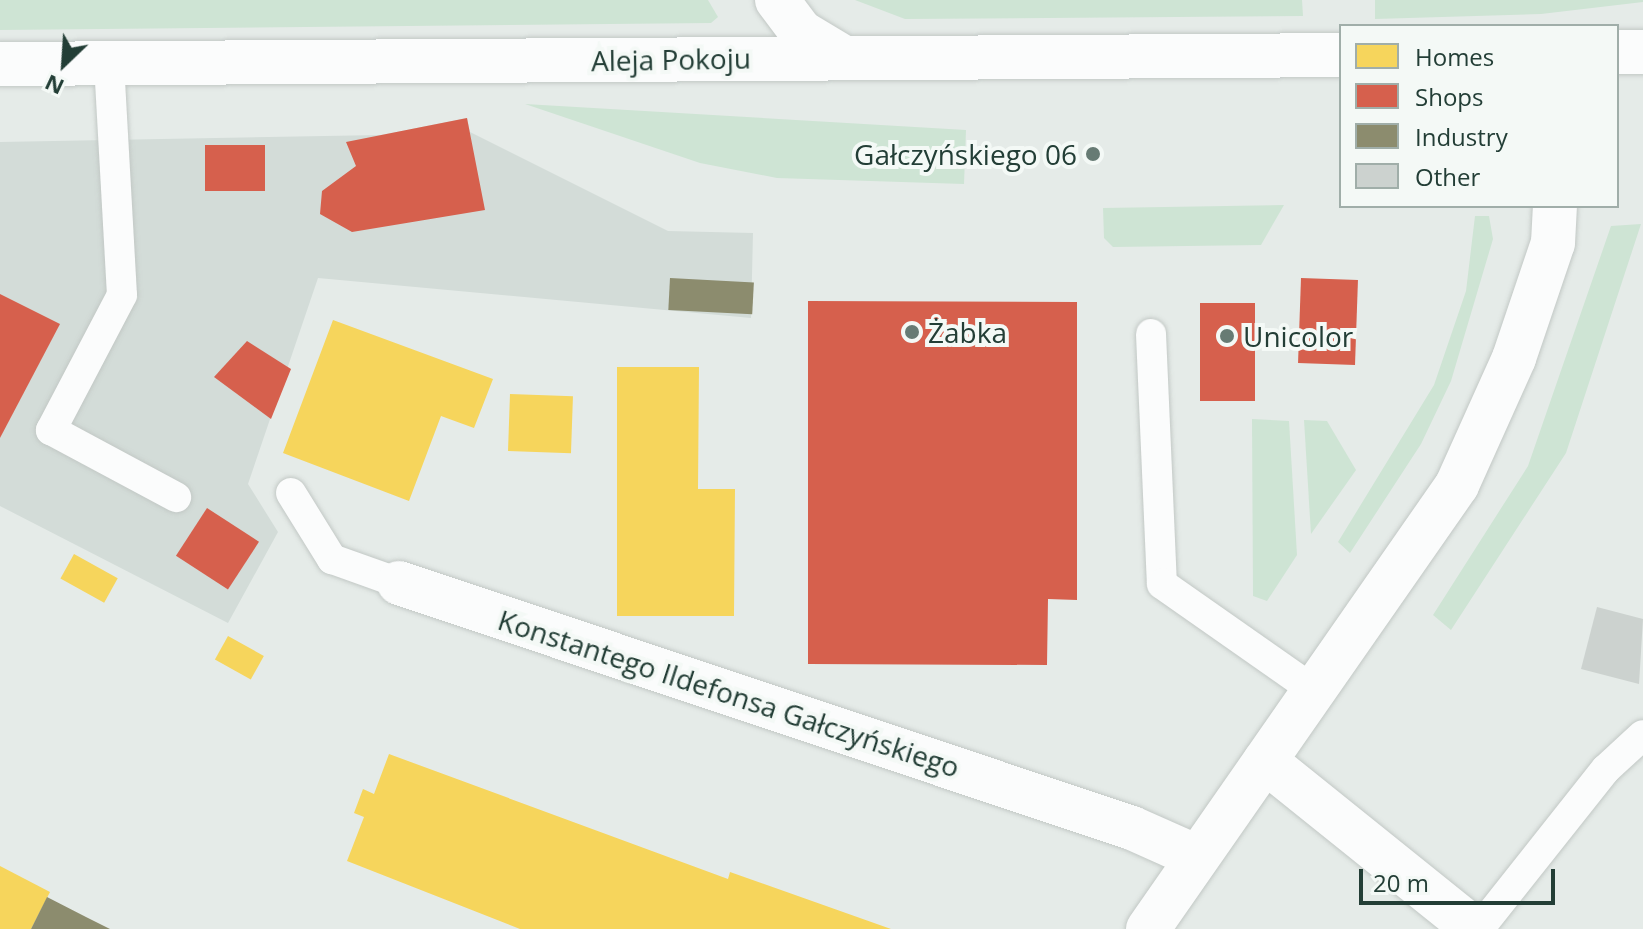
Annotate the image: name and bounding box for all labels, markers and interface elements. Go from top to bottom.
north arrow [24,24,104,104]
legend [1339,24,1619,208]
text: Homes [1415,40,1494,73]
street label: Aleja Pokoju [591,41,751,77]
text: N [39,68,68,103]
text: Shops [1415,80,1483,113]
text: Industry [1415,120,1508,153]
place label: Gałczyńskiego 06 [854,137,1077,171]
marker: Gałczyńskiego 06 [1084,145,1102,163]
text: Other [1415,160,1480,193]
place label: Żabka [928,315,1007,349]
place label: Unicolor [1243,319,1353,353]
marker: Żabka [903,323,921,341]
marker: Unicolor [1218,327,1236,345]
street label: Konstantego Ildefonsa Gałczyńskiego [494,602,964,784]
scale bar [1363,853,1559,903]
text: 20 m [1373,866,1429,899]

